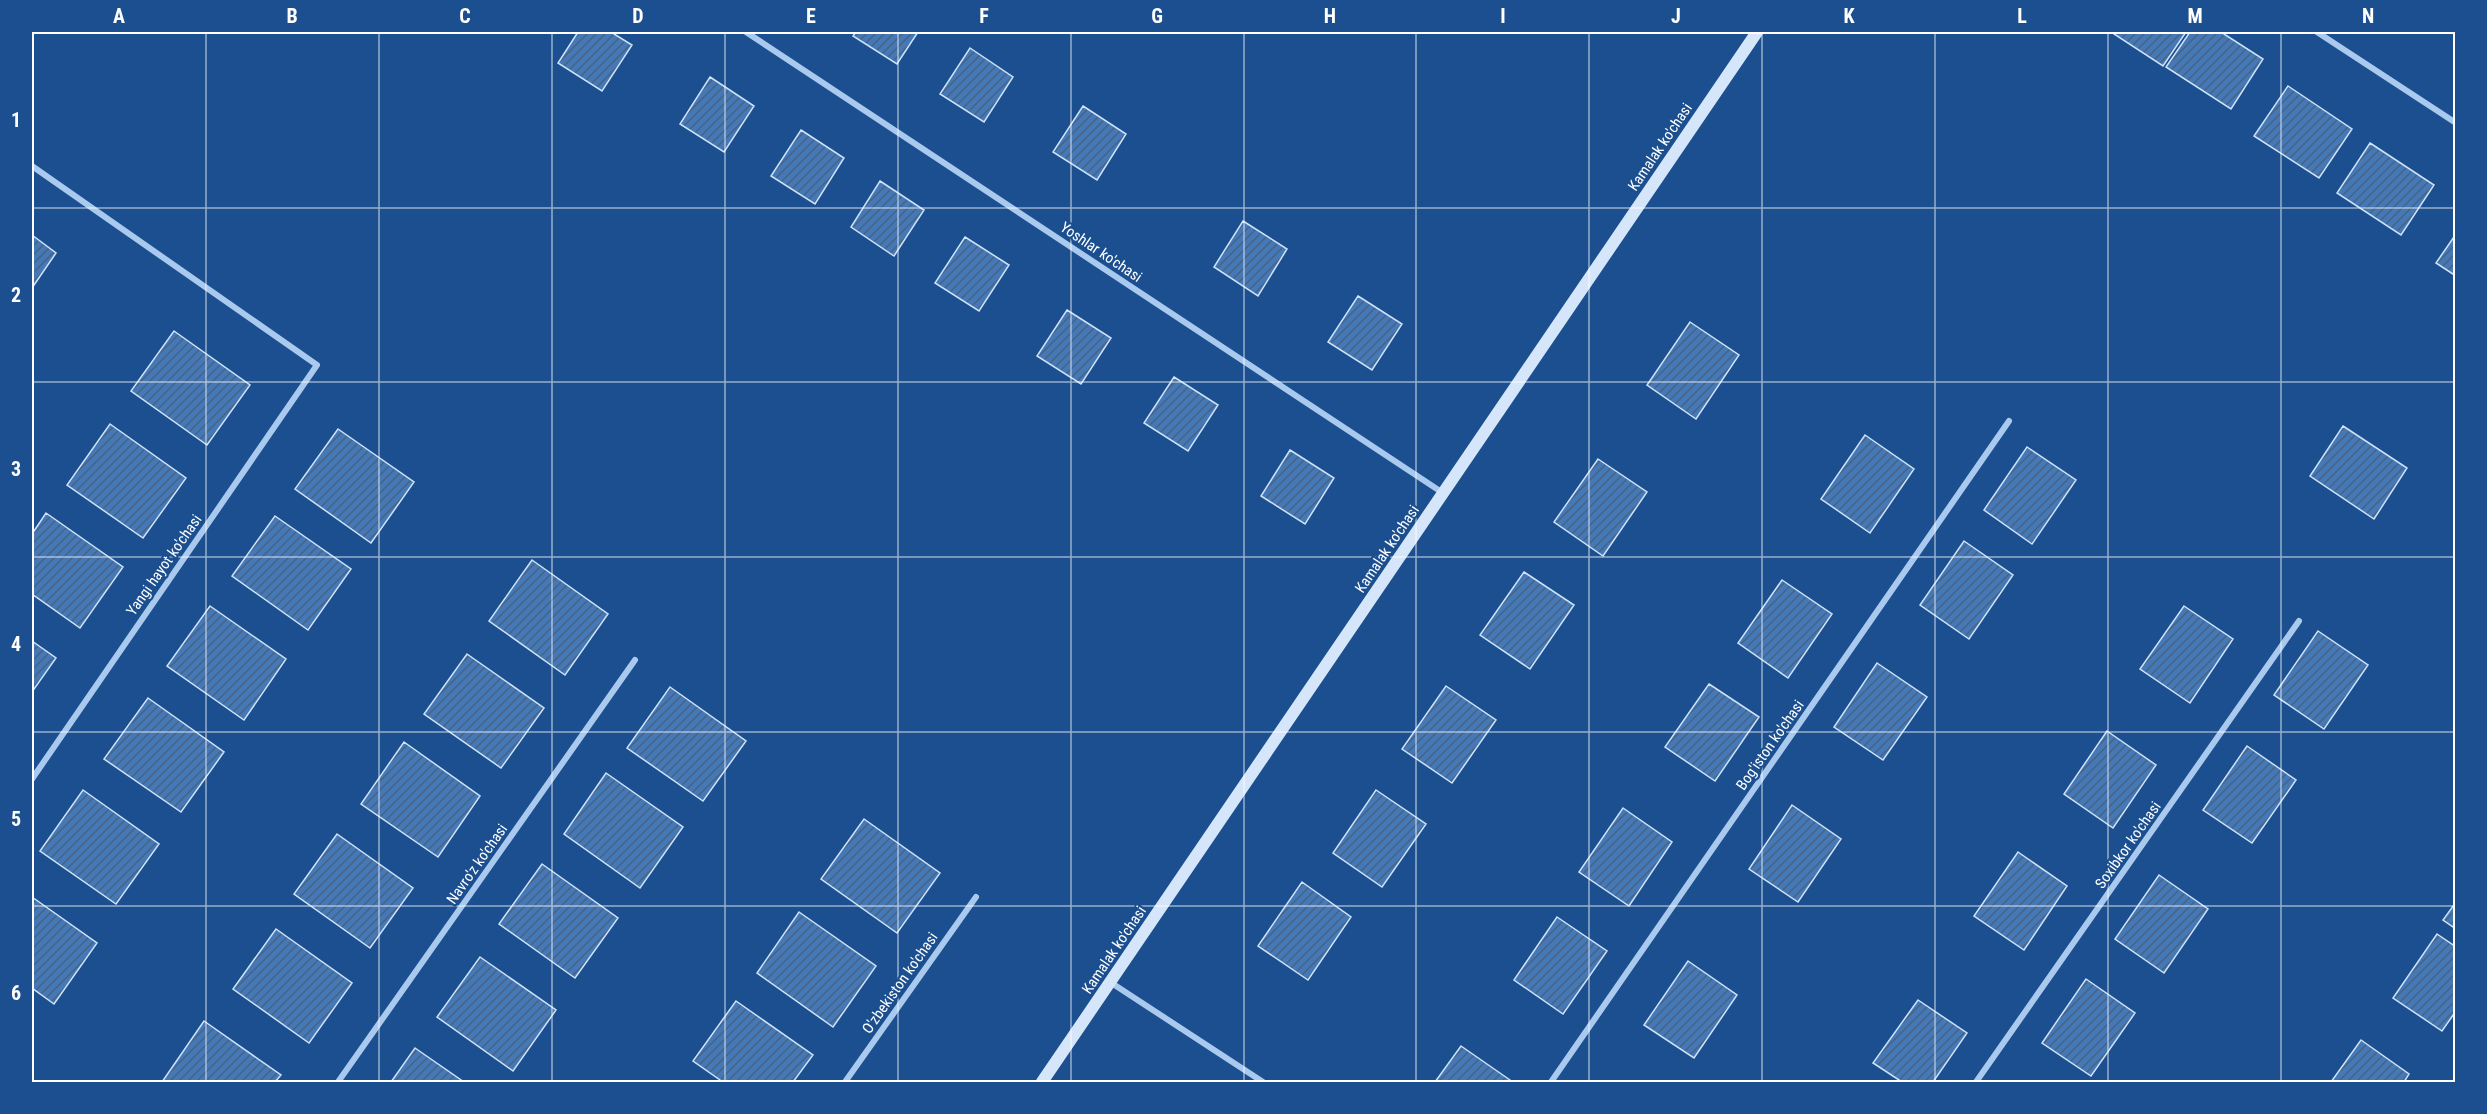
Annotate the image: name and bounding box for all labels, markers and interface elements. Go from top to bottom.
text: A [113,4,125,28]
text: B [286,4,298,28]
text: C [459,4,471,28]
text: D [632,4,644,28]
text: E [806,4,816,28]
text: F [979,4,989,28]
text: G [1151,4,1163,28]
text: H [1324,4,1336,28]
text: I [1500,4,1506,28]
text: J [1671,4,1681,28]
text: K [1843,4,1855,28]
text: L [2017,4,2027,28]
text: M [2187,4,2203,28]
text: N [2362,4,2374,28]
street label: Kamalak ko'chasi [1624,100,1696,194]
text: 1 [11,108,21,132]
street label: Yoshlar ko'chasi [1057,218,1145,286]
text: 2 [11,283,21,307]
text: 3 [11,457,21,481]
street label: Kamalak ko'chasi [1351,502,1423,596]
street label: Yangi hayot ko'chasi [122,511,206,619]
text: 4 [11,632,21,656]
street label: Bog'iston ko'chasi [1732,697,1808,793]
street label: Soxibkor ko'chasi [2091,798,2165,892]
text: 5 [11,807,21,831]
street label: Navro'z ko'chasi [443,821,511,907]
street label: Kamalak ko'chasi [1078,903,1150,997]
street label: O'zbekiston ko'chasi [858,929,942,1037]
text: 6 [11,981,21,1005]

